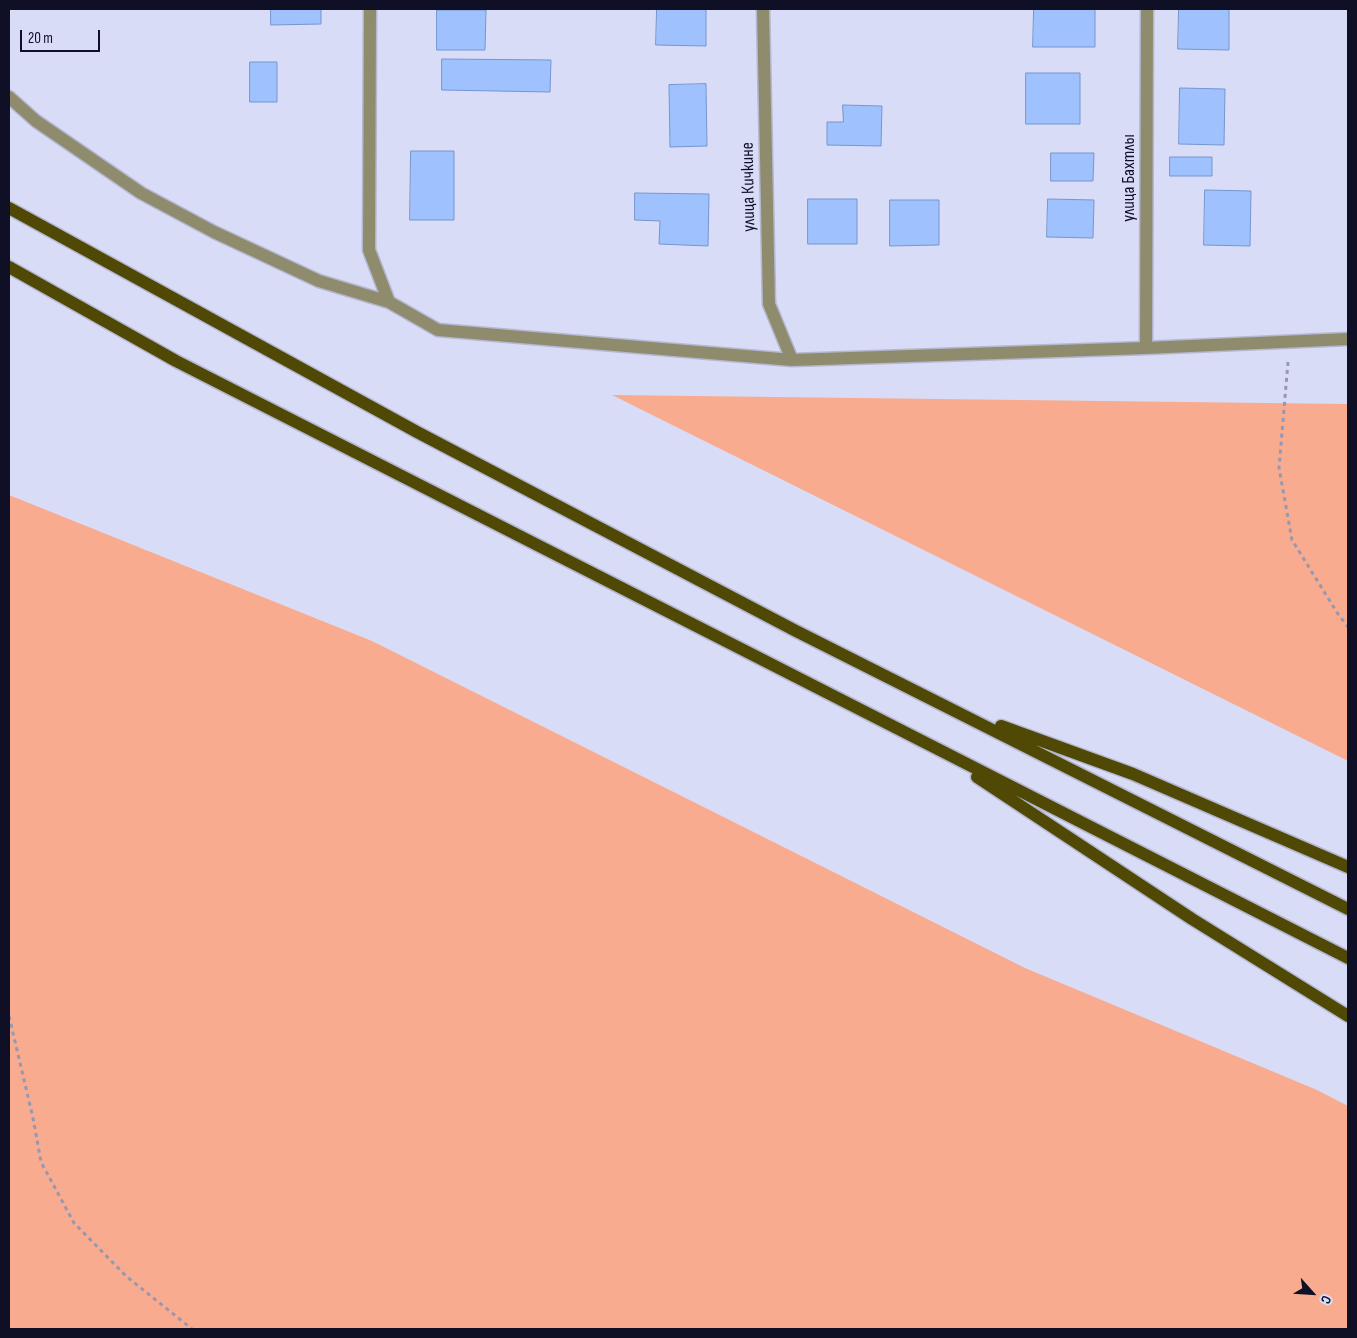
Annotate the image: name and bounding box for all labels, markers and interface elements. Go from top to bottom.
scale bar [22,20,102,52]
text: 20 m [28,29,53,48]
street label: улица Бахтлы [1118,134,1140,222]
street label: улица Кичкине [737,142,761,232]
north arrow [1287,1268,1337,1318]
text: С [1317,1293,1335,1307]

